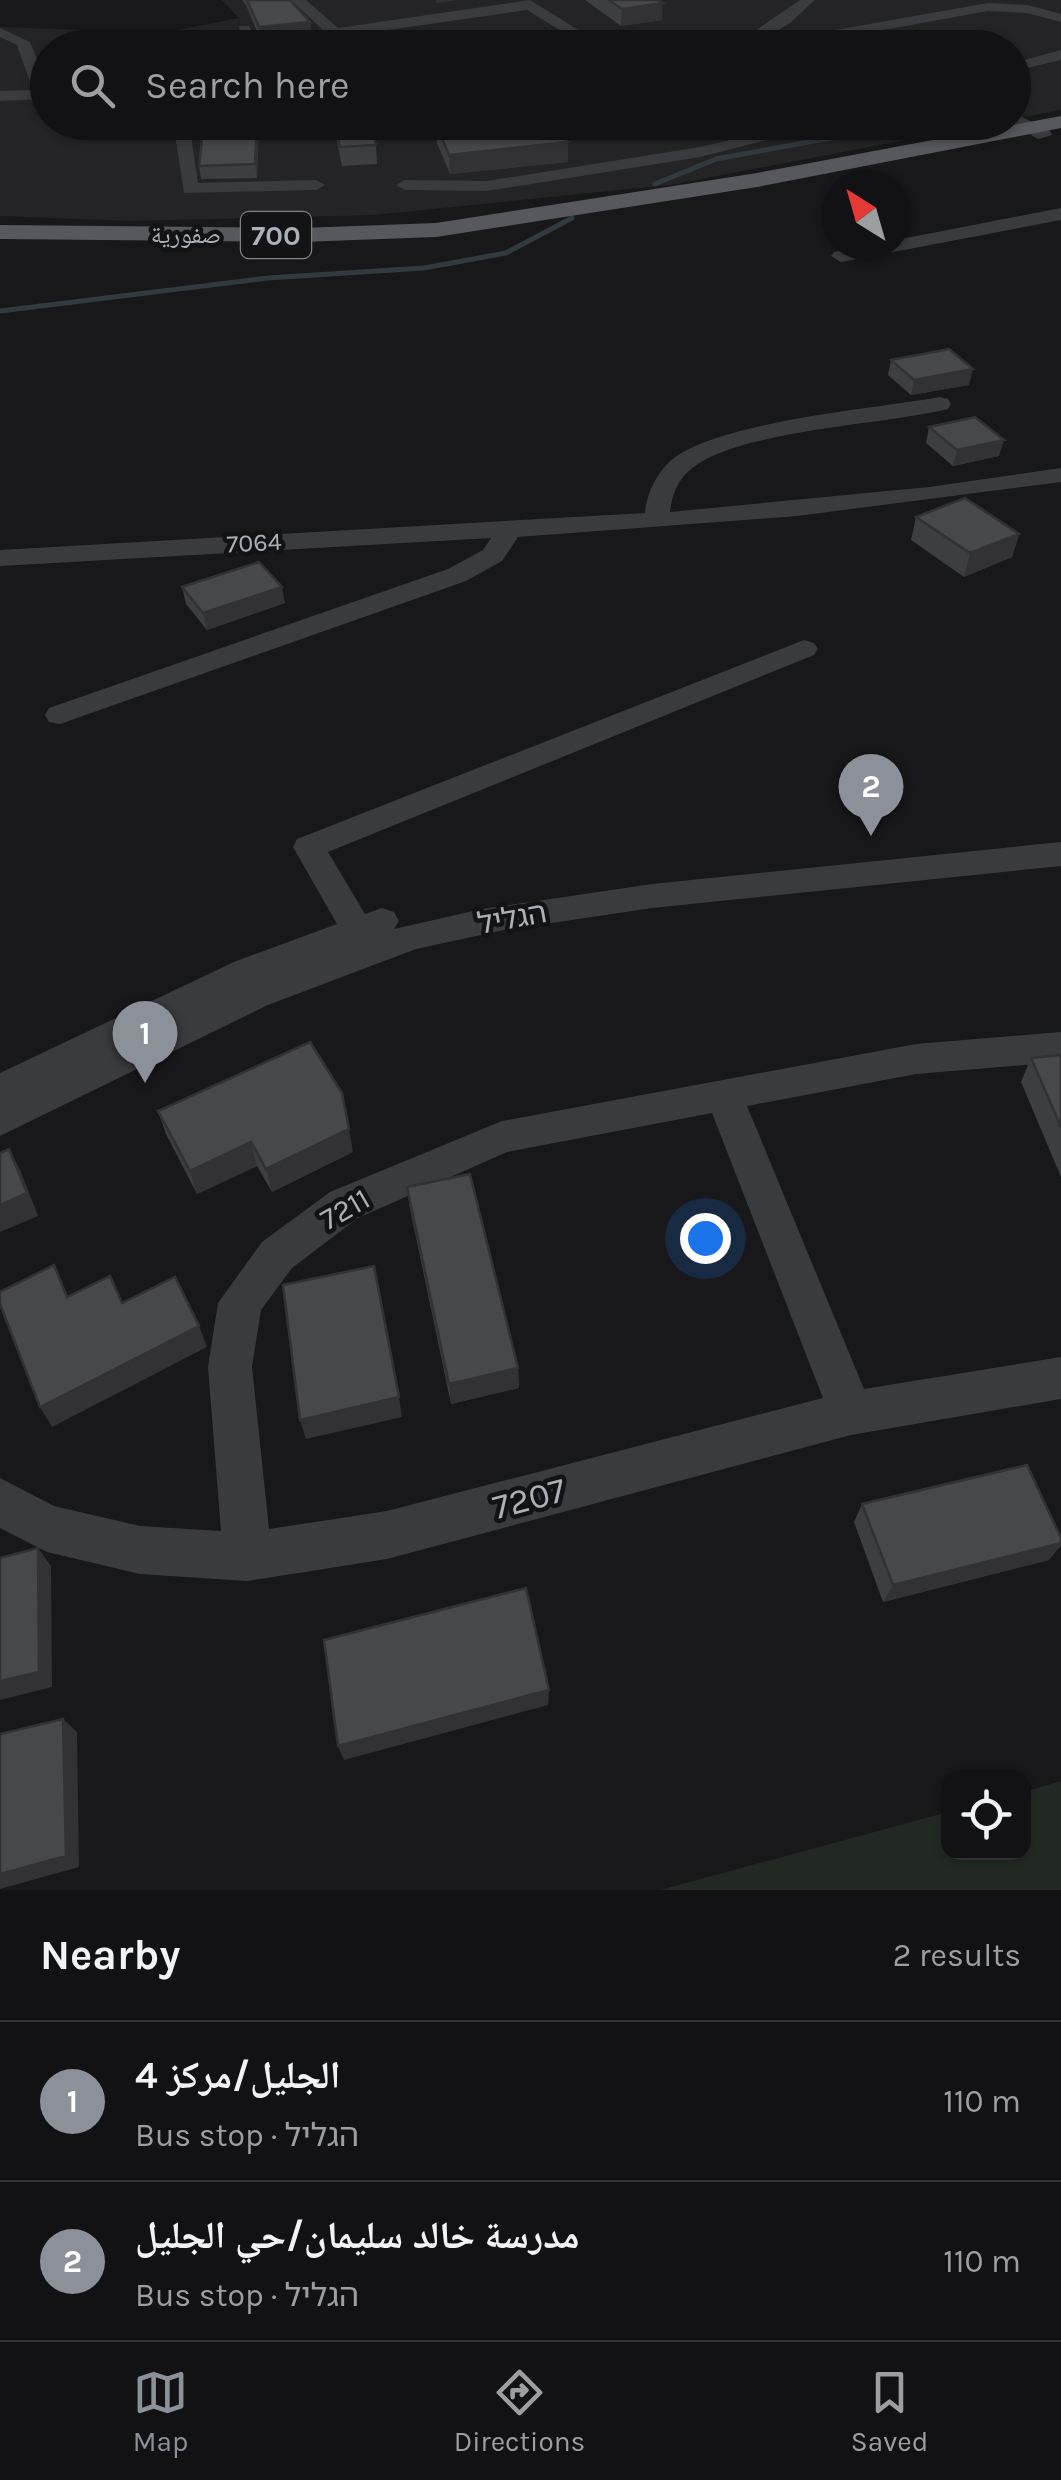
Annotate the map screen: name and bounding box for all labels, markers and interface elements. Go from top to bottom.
search box [30,30,1031,140]
icon: search [65,58,120,113]
text: Search here [145,63,349,108]
north arrow [821,170,911,260]
road number: 700 [241,212,311,258]
street label: صفورية [151,220,221,249]
street label: 7064 [226,527,282,558]
pin: 2 [838,754,904,836]
street label: הגליל [475,894,549,942]
pin: 1 [112,1000,178,1083]
street label: 7211 [314,1181,376,1237]
your location [680,1213,731,1264]
street label: 7207 [488,1469,570,1528]
map controls [941,1770,1031,1860]
button: locate [941,1770,1031,1860]
text: Nearby [40,1930,180,1980]
text: 2 results [893,1937,1021,1974]
text: الجليل/مركز 4 [135,2053,340,2098]
text: 1 [67,2083,78,2120]
text: 110 m [943,2083,1021,2120]
text: Bus stop · הגליל [135,2117,359,2154]
text: مدرسة خالد سليمان/حي الجليل [135,2213,580,2258]
text: 2 [63,2243,82,2280]
text: 110 m [943,2243,1021,2280]
text: Bus stop · הגליל [135,2277,359,2314]
tab: Map [133,2365,188,2458]
tab: Directions [454,2365,585,2458]
tab: Saved [851,2365,928,2458]

